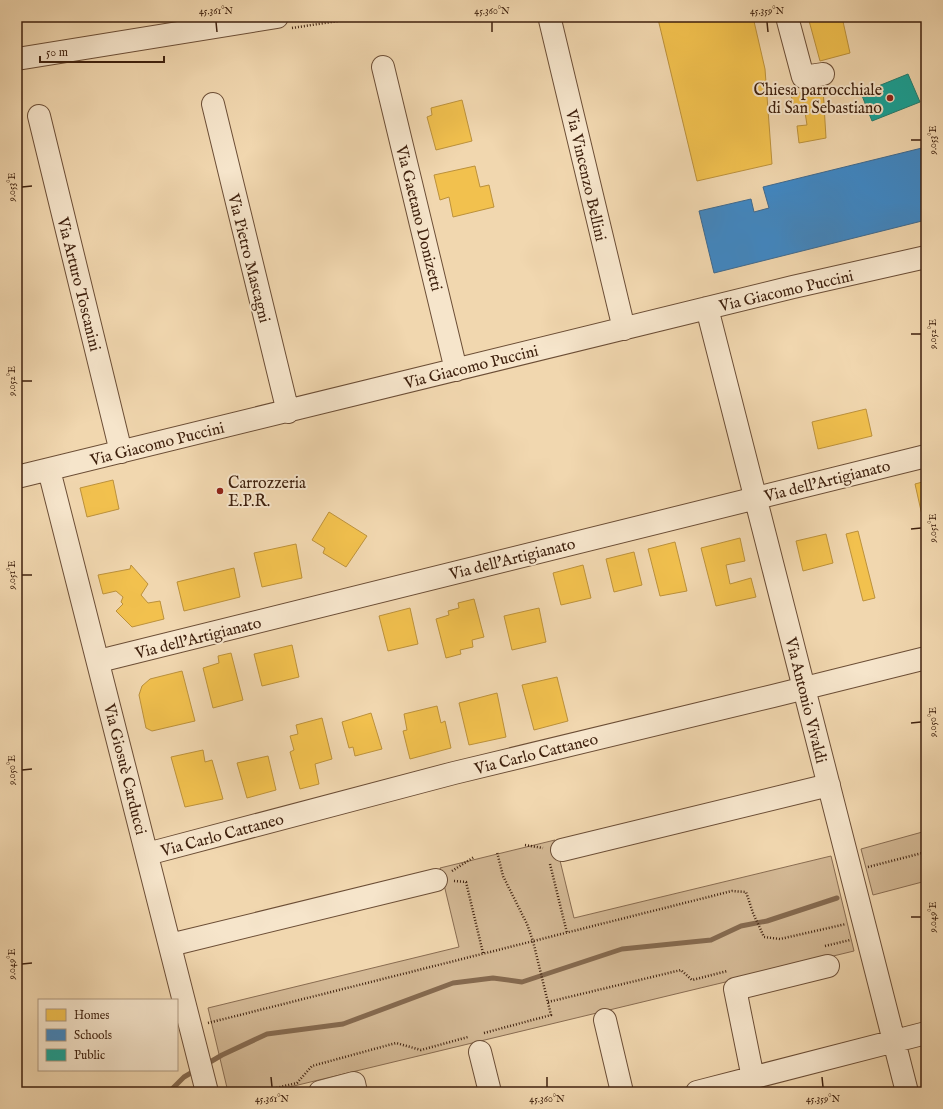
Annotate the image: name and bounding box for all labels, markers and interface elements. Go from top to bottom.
text: 45.361°N [199,5,233,18]
text: 45.360°N [474,5,510,18]
text: 45.359°N [750,5,784,18]
scale bar [40,38,164,64]
text: 50 m [46,45,68,60]
place label: Chiesa parrocchiale di San Sebastiano [753,81,882,119]
marker: Chiesa parrocchiale di San Sebastiano [885,93,895,103]
street label: Via Vincenzo Bellini [560,107,610,243]
text: 9.053°E [927,125,940,155]
street label: Via Gaetano Donizetti [390,143,446,293]
text: 9.053°E [6,172,19,202]
street label: Via Pietro Mascagni [222,191,274,325]
street label: Via Arturo Toscanini [51,214,104,354]
street label: Via Giacomo Puccini [716,267,856,317]
text: 9.052°E [927,319,940,350]
street label: Via Giacomo Puccini [401,342,541,394]
text: 9.052°E [6,366,19,397]
street label: Via Giacomo Puccini [87,419,227,471]
street label: Via dell'Artigianato [761,456,893,508]
place label: Carrozzeria E.P.R. [228,474,306,512]
marker: Carrozzeria E.P.R. [215,486,225,496]
text: 9.051°E [927,513,940,543]
street label: Via dell'Artigianato [446,534,578,586]
text: 9.051°E [6,560,19,590]
street label: Via dell'Artigianato [132,613,264,665]
street label: Via Antonio Vivaldi [780,634,830,766]
street label: Via Giosuè Carducci [98,701,150,837]
text: 9.050°E [927,707,940,738]
street label: Via Carlo Cattaneo [472,730,601,780]
text: 9.050°E [6,755,19,786]
street label: Via Carlo Cattaneo [158,810,287,862]
text: 9.049°E [927,902,940,933]
text: 9.049°E [6,949,19,980]
legend [38,999,178,1071]
text: Homes [74,1008,110,1023]
text: Schools [74,1028,112,1043]
text: Public [74,1048,105,1063]
text: 45.361°N [255,1093,289,1106]
text: 45.360°N [529,1093,565,1106]
text: 45.359°N [806,1093,840,1106]

